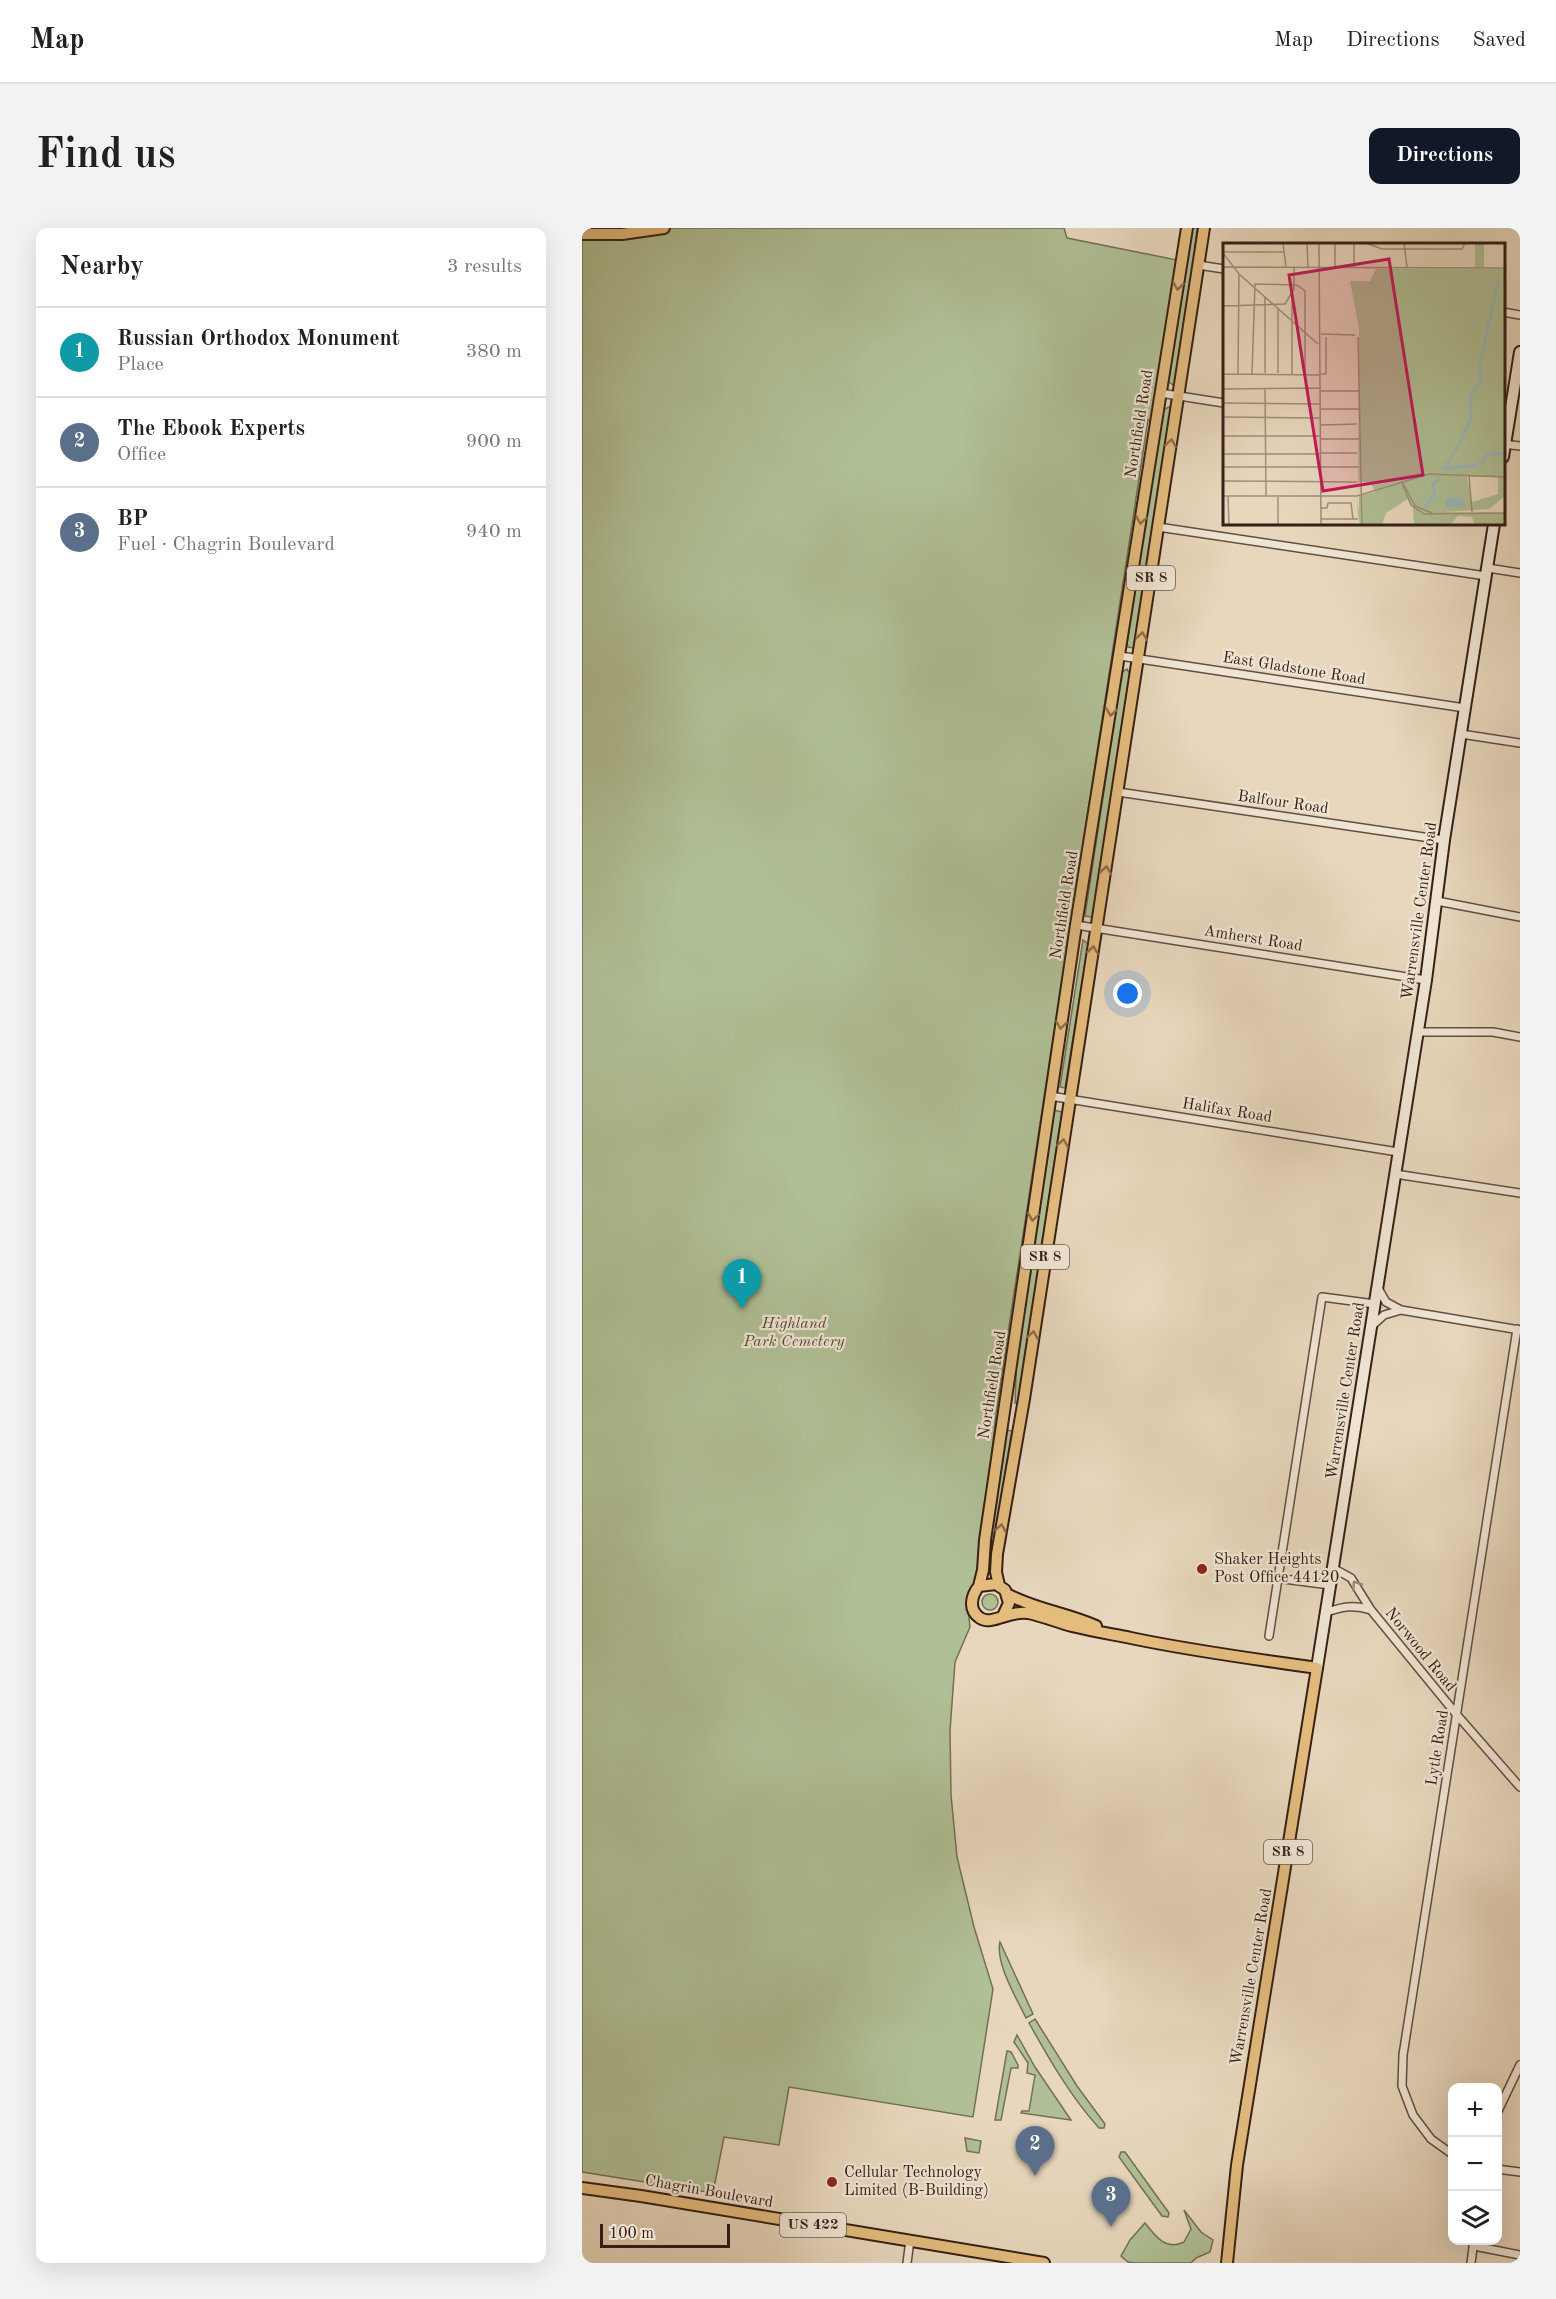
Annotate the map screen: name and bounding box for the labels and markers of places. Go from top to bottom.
pin: 1 [722,1260,762,1309]
place label: Shaker Heights Post Office 44120 [1214,1552,1339,1586]
marker: Shaker Heights Post Office 44120 [1195,1562,1209,1576]
pin: 2 [1016,2126,1054,2176]
place label: Cellular Technology Limited (B-Building) [844,2165,989,2199]
marker: Cellular Technology Limited (B-Building) [825,2175,839,2189]
pin: 3 [1092,2178,1130,2227]

